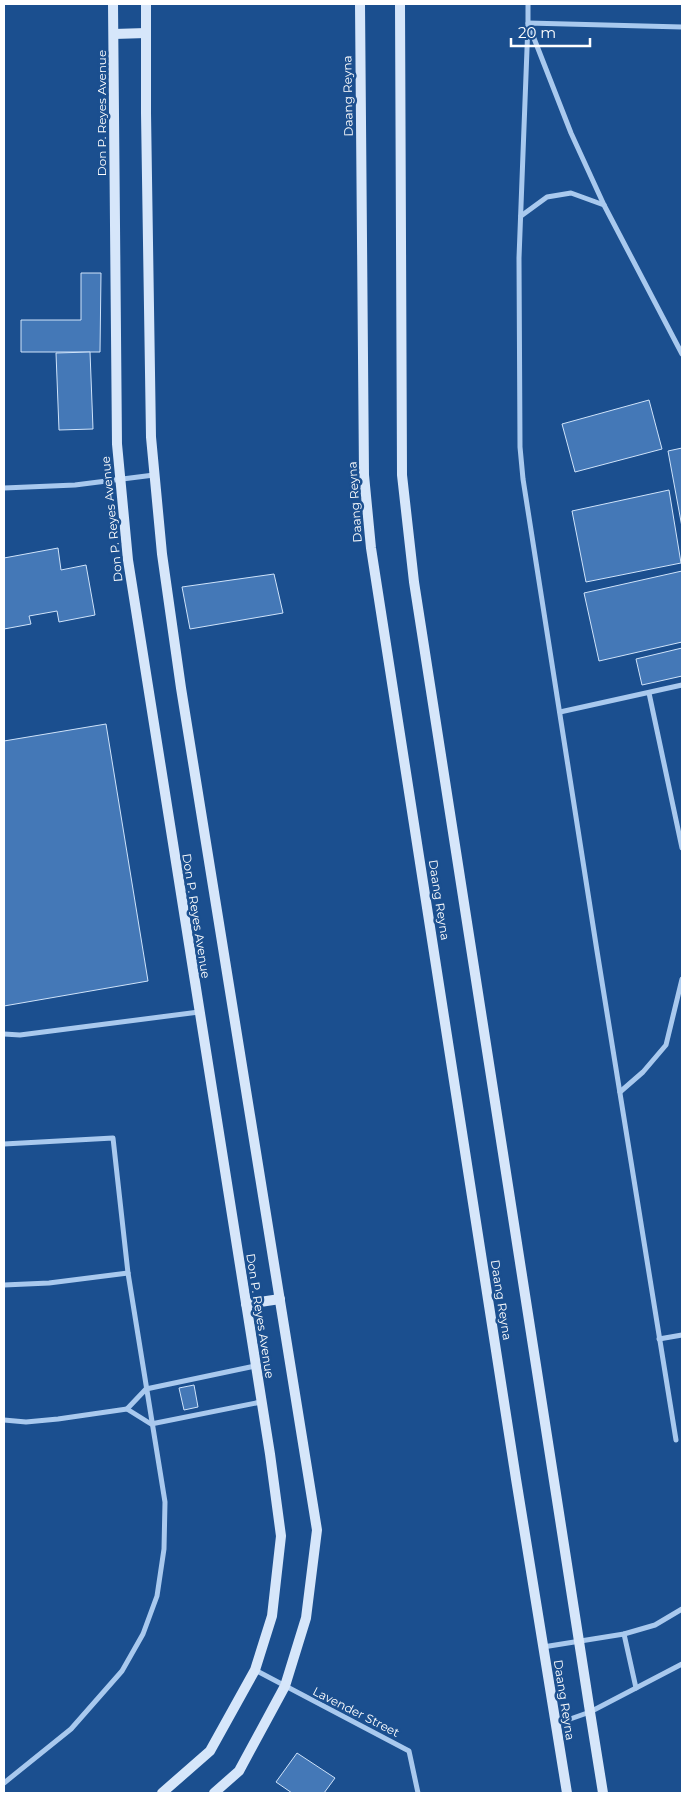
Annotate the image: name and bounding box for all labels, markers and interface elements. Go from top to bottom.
scale bar [511,15,590,47]
text: 20 m [518,23,556,42]
street label: Don P. Reyes Avenue [94,50,109,176]
street label: Daang Reyna [339,55,356,137]
street label: Don P. Reyes Avenue [97,455,126,583]
street label: Daang Reyna [344,461,365,543]
street label: Don P. Reyes Avenue [179,852,214,979]
street label: Daang Reyna [426,859,453,941]
street label: Don P. Reyes Avenue [243,1252,278,1379]
street label: Daang Reyna [488,1259,515,1341]
street label: Daang Reyna [551,1659,578,1741]
street label: Lavender Street [310,1683,402,1740]

